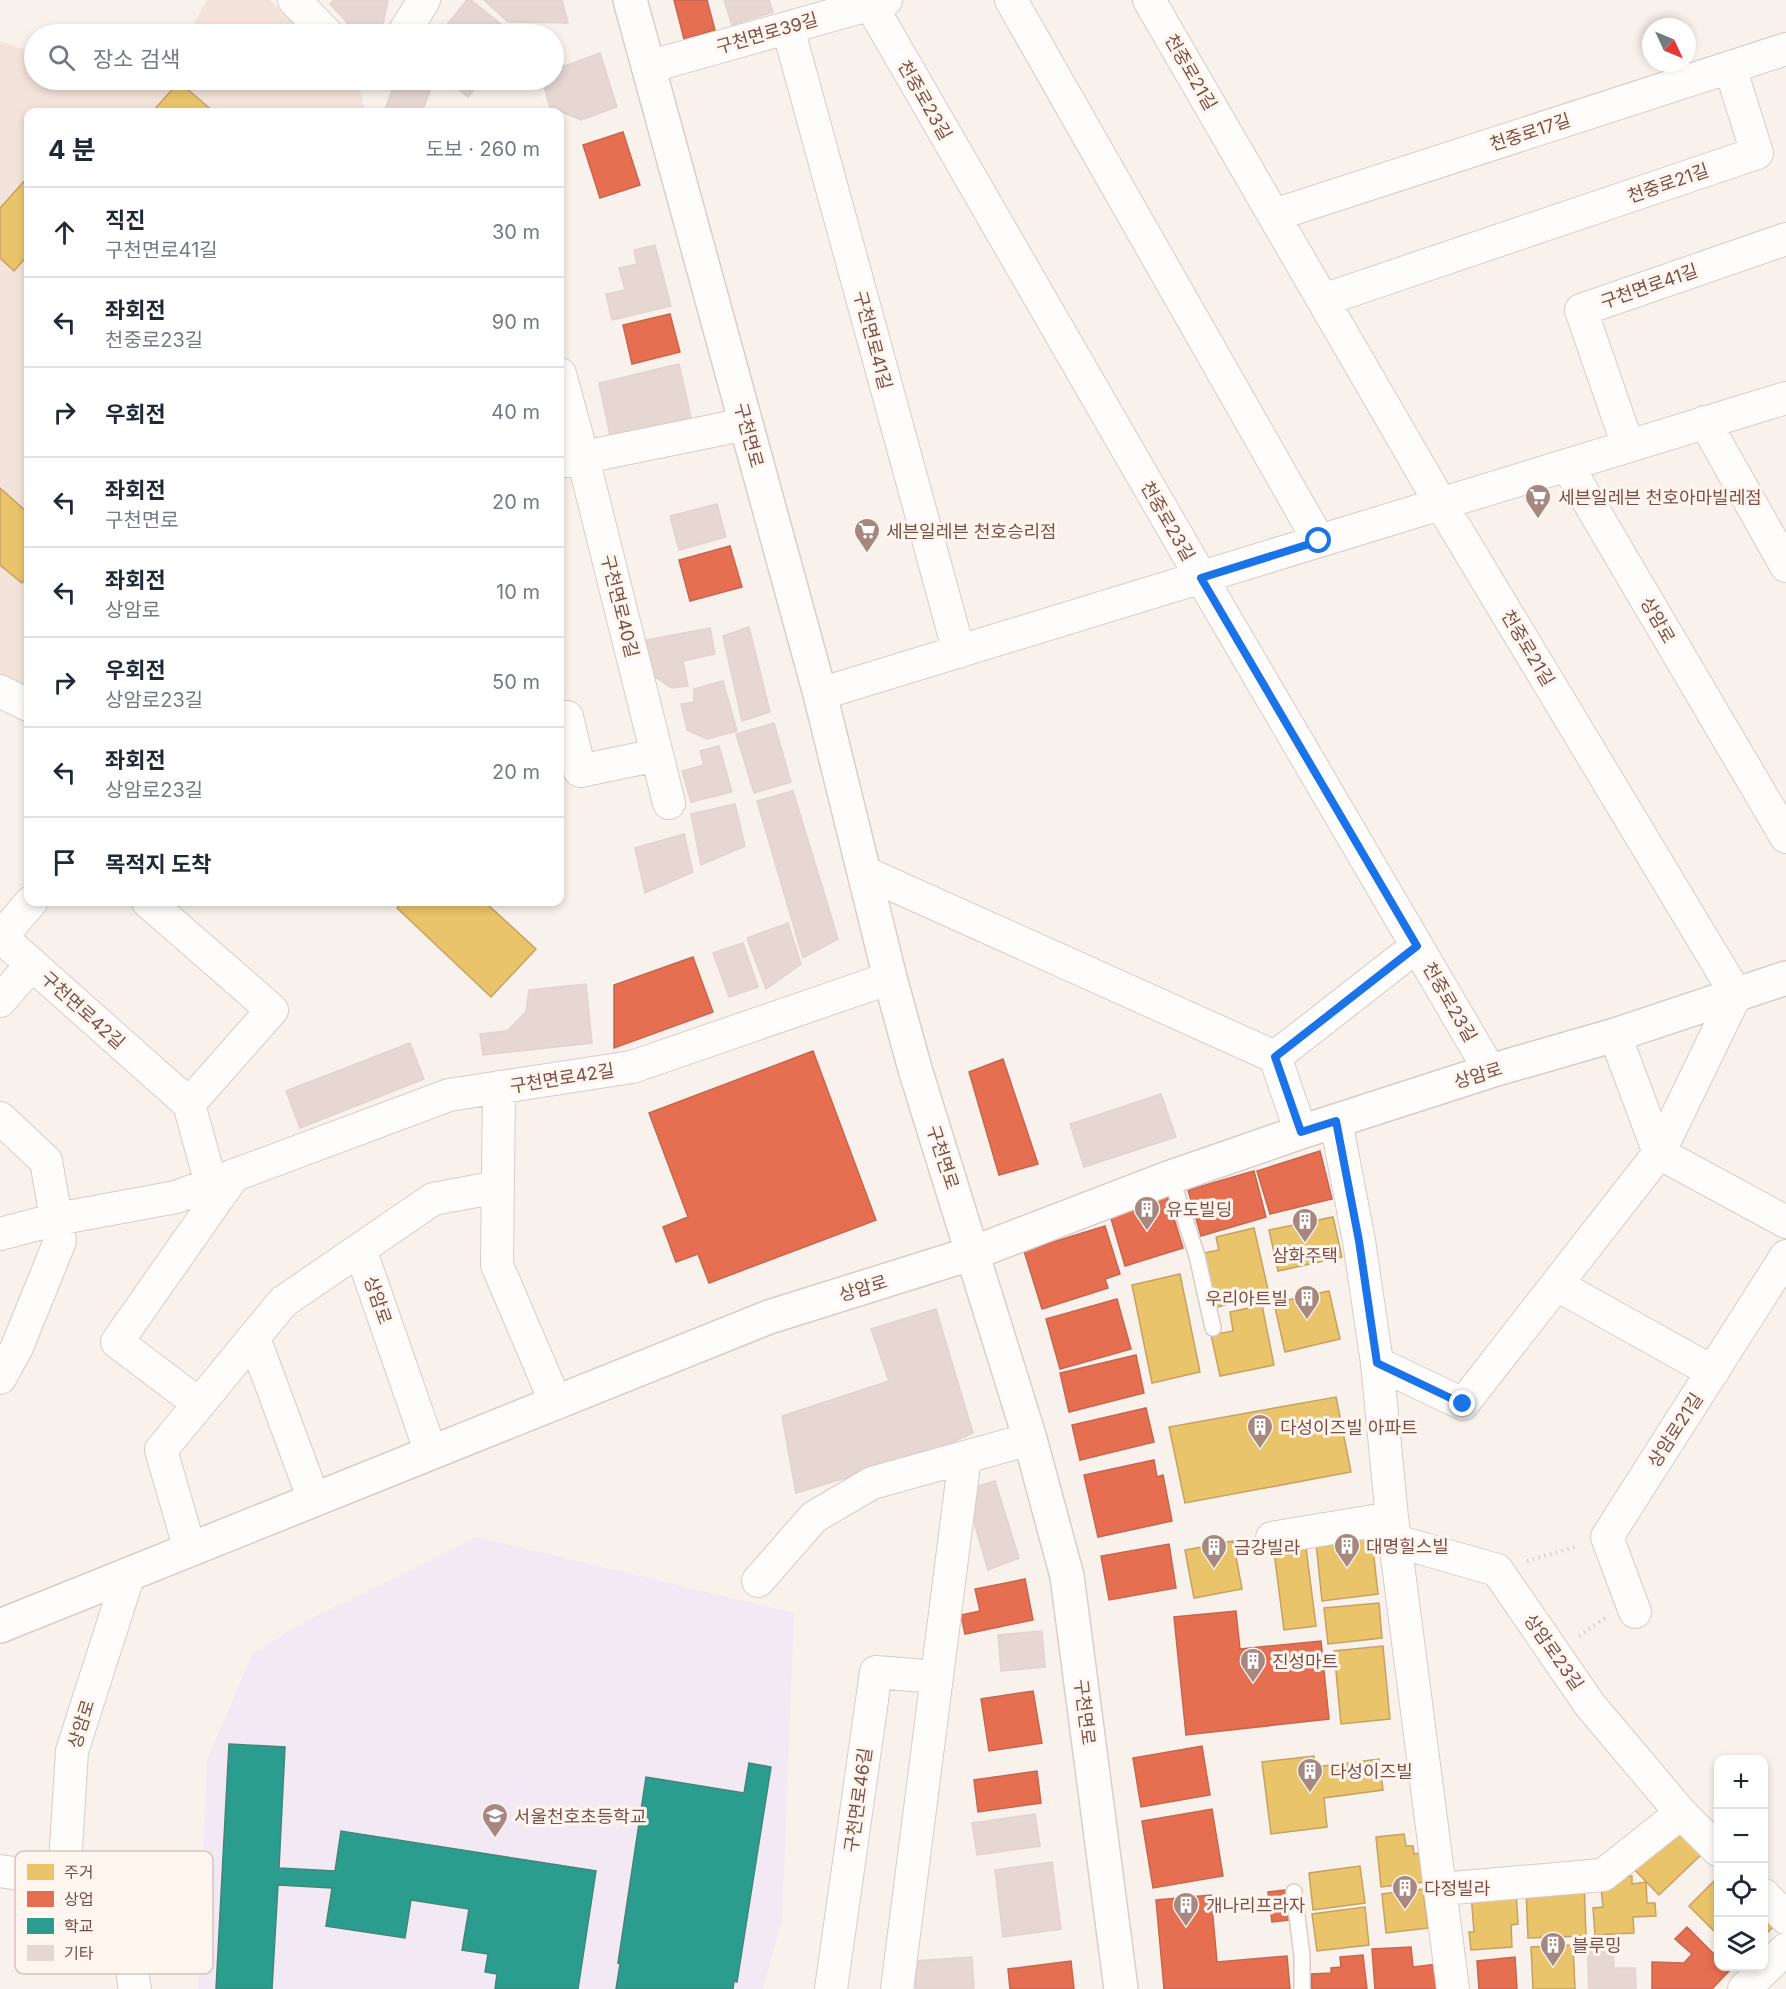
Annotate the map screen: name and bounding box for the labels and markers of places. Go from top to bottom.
supermarket icon: 세븐일레븐 천호아마빌레점 [1523,482,1553,520]
place label: 세븐일레븐 천호아마빌레점 [1558,487,1762,508]
supermarket icon: 세븐일레븐 천호승리점 [852,516,882,554]
place label: 세븐일레븐 천호승리점 [886,521,1057,542]
building icon: 유도빌딩 [1132,1194,1162,1232]
place label: 유도빌딩 [1166,1199,1232,1220]
building icon: 삼화주택 [1290,1206,1320,1244]
place label: 삼화주택 [1272,1245,1338,1266]
building icon: 우리아트빌 [1292,1283,1322,1321]
place label: 우리아트빌 [1205,1288,1288,1309]
building icon: 다성이즈빌 아파트 [1245,1412,1275,1450]
place label: 다성이즈빌 아파트 [1280,1417,1418,1438]
building icon: 대명힐스빌 [1332,1531,1362,1569]
building icon: 금강빌라 [1199,1532,1229,1570]
place label: 대명힐스빌 [1366,1536,1449,1557]
place label: 금강빌라 [1234,1537,1301,1558]
building icon: 진성마트 [1238,1646,1268,1684]
place label: 진성마트 [1272,1651,1338,1672]
building icon: 다성이즈빌 [1295,1756,1325,1794]
place label: 다성이즈빌 [1330,1761,1413,1782]
school or university icon: 서울천호초등학교 [480,1801,510,1839]
place label: 서울천호초등학교 [514,1806,646,1827]
building icon: 다정빌라 [1390,1873,1420,1911]
place label: 다정빌라 [1424,1878,1491,1899]
building icon: 개나리프라자 [1171,1890,1201,1928]
place label: 개나리프라자 [1206,1895,1306,1916]
building icon: 블루밍 [1538,1930,1568,1968]
place label: 블루밍 [1572,1935,1622,1956]

